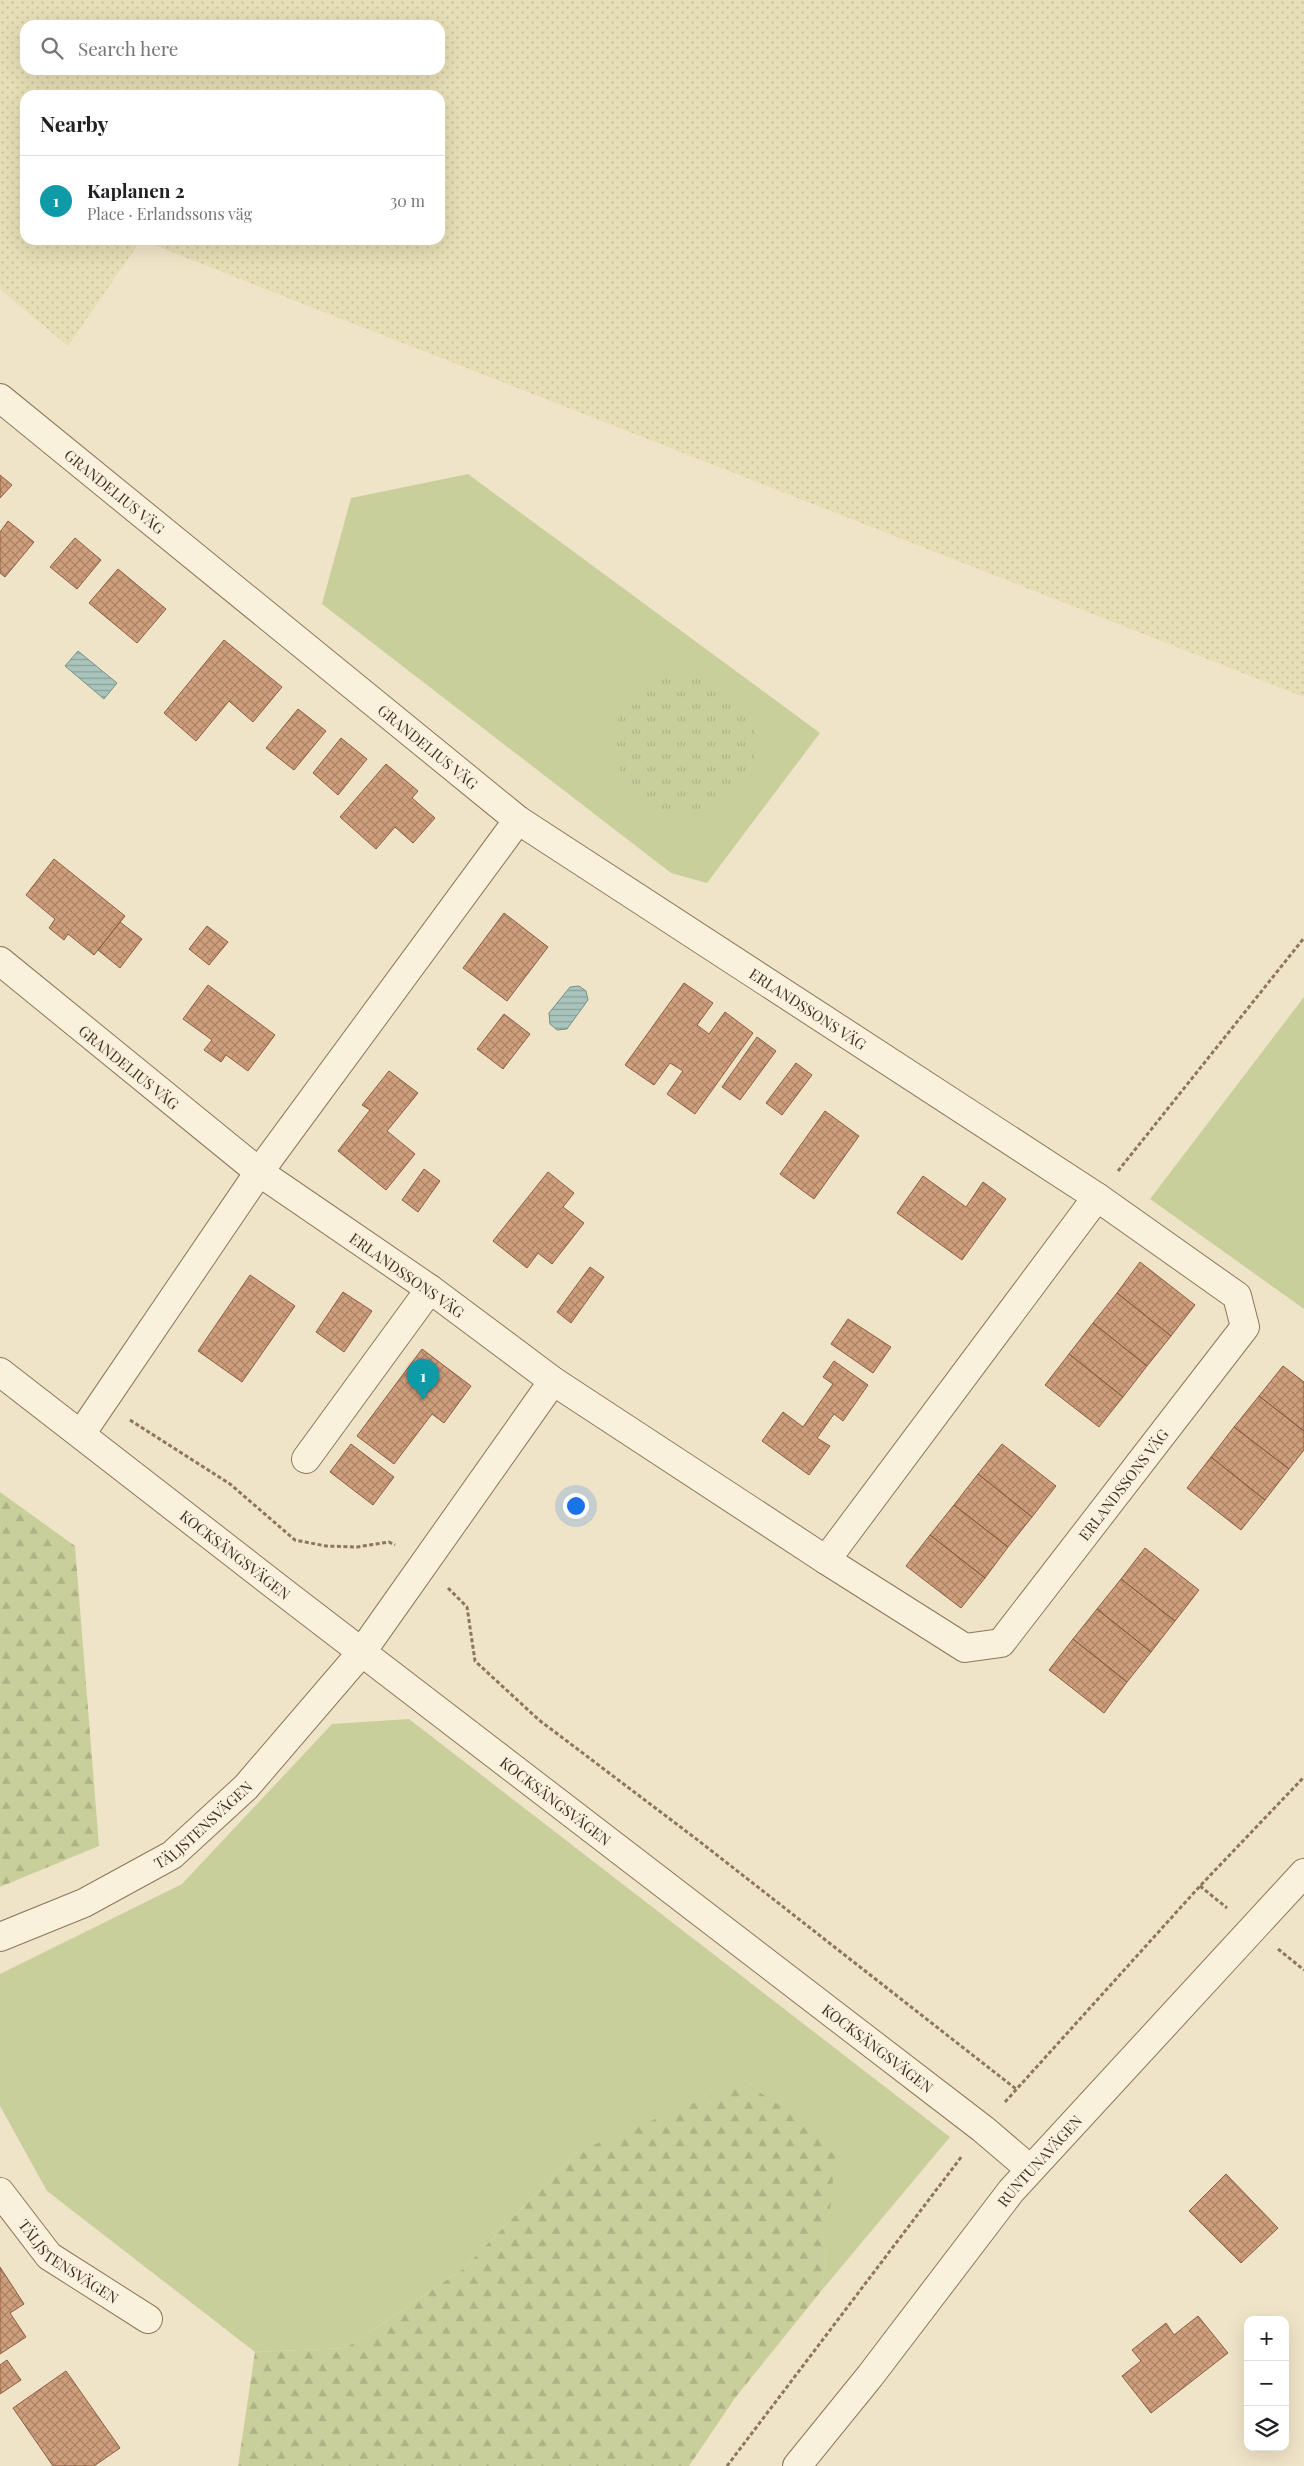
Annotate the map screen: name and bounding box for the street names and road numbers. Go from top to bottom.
street label: GRANDELIUS VÄG [60,445,169,539]
street label: GRANDELIUS VÄG [374,700,483,794]
street label: ERLANDSSONS VÄG [745,963,871,1054]
street label: GRANDELIUS VÄG [75,1020,184,1114]
street label: ERLANDSSONS VÄG [346,1228,469,1322]
street label: ERLANDSSONS VÄG [1074,1424,1173,1544]
street label: KOCKSÄNGSVÄGEN [176,1505,295,1604]
street label: KOCKSÄNGSVÄGEN [496,1752,616,1850]
street label: TÄLJSTENSVÄGEN [150,1776,257,1873]
street label: KOCKSÄNGSVÄGEN [818,1999,938,2097]
street label: RUNTUNAVÄGEN [993,2110,1087,2211]
street label: TÄLJSTENSVÄGEN [14,2215,123,2308]

